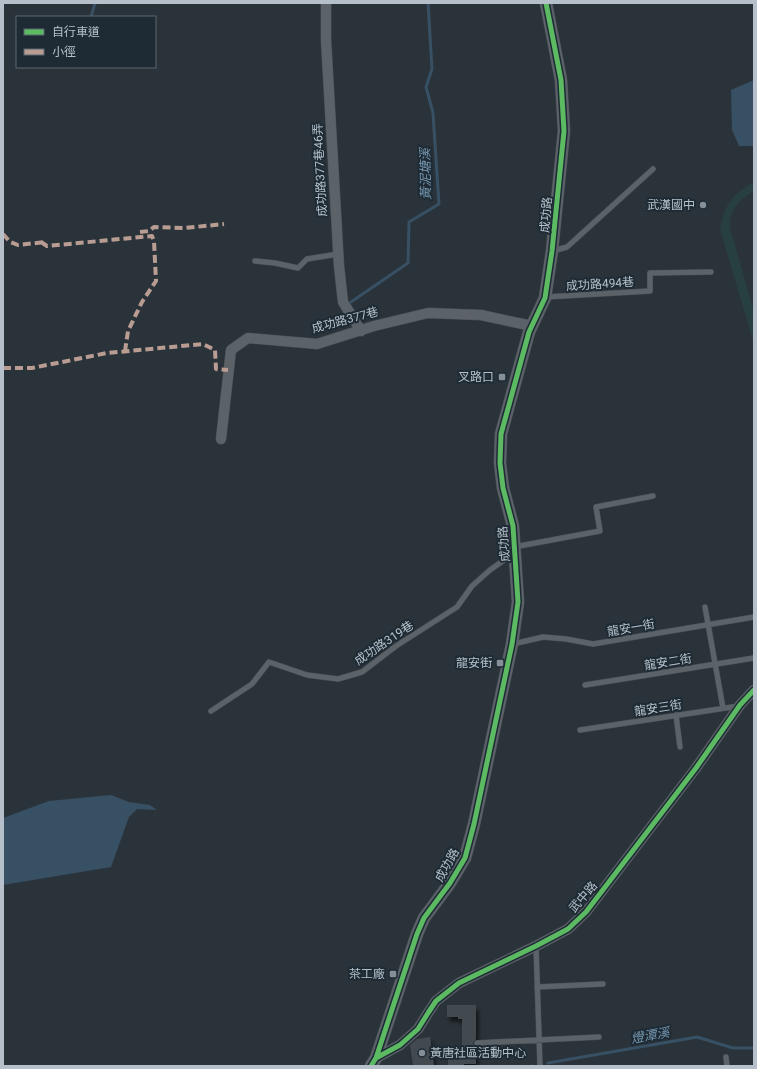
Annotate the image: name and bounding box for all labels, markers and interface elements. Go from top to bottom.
legend [16,16,156,68]
text: 自行車道 [52,25,100,39]
text: 小徑 [52,45,76,59]
street label: 成功路377巷46弄 [311,123,329,217]
water label: 黃泥塘溪 [418,146,433,200]
street label: 成功路 [537,196,555,234]
place label: 武漢國中 [647,198,695,212]
marker: 武漢國中 [698,200,708,210]
street label: 成功路494巷 [565,275,635,293]
street label: 成功路377巷 [310,304,380,336]
place label: 叉路口 [458,370,494,384]
marker: 叉路口 [497,372,507,382]
street label: 成功路 [495,525,513,563]
street label: 龍安一街 [606,617,656,639]
street label: 成功路319巷 [352,618,416,668]
street label: 龍安二街 [643,651,693,673]
place label: 龍安街 [456,656,492,670]
marker: 龍安街 [495,658,505,668]
street label: 龍安三街 [633,697,683,719]
street label: 成功路 [432,846,462,884]
street label: 武中路 [566,879,600,915]
place label: 茶工廠 [349,967,385,981]
marker: 茶工廠 [388,969,398,979]
water label: 燈潭溪 [630,1024,673,1046]
place label: 黃唐社區活動中心 [430,1046,526,1060]
marker: 黃唐社區活動中心 [417,1048,427,1058]

